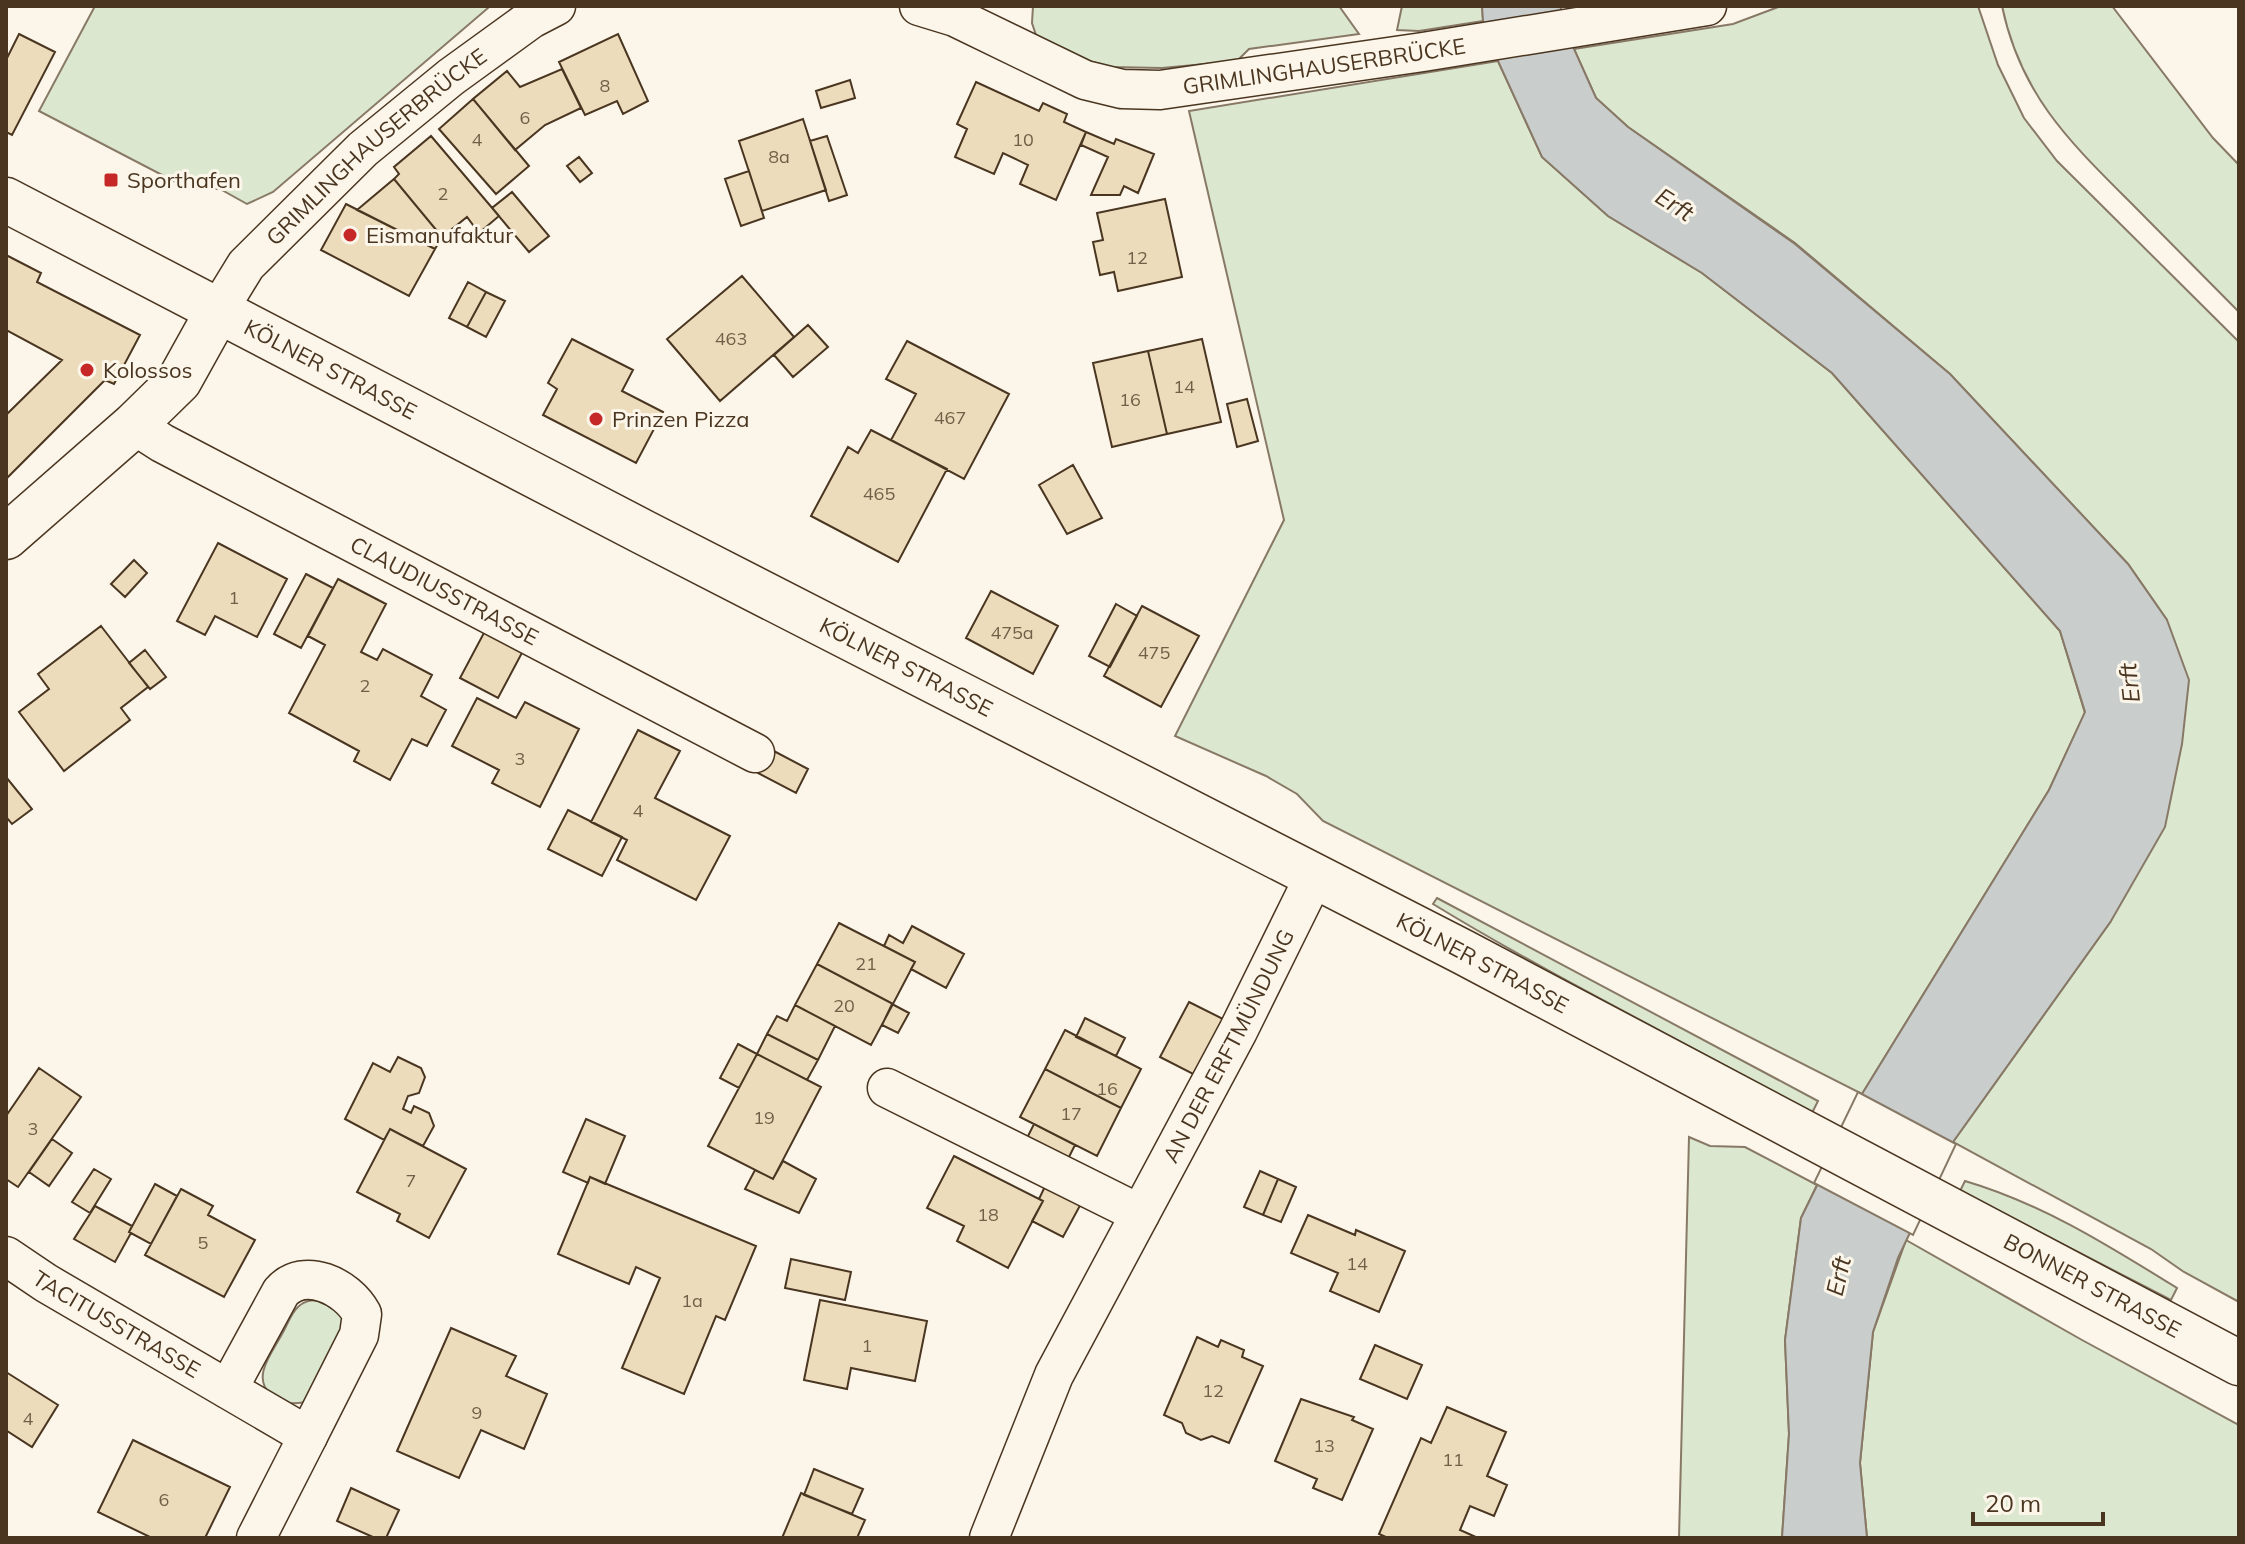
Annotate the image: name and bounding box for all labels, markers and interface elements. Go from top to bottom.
street label: GRIMLINGHAUSERBRÜCKE [1181,31,1467,101]
street label: GRIMLINGHAUSERBRÜCKE [260,42,492,251]
house number: 8 [600,74,610,97]
house number: 6 [520,106,530,129]
house number: 4 [472,128,483,151]
house number: 10 [1012,128,1034,151]
house number: 8a [768,145,790,168]
place label: Sporthafen [127,166,241,194]
marker: Sporthafen [102,171,120,189]
water label: Erft [1650,181,1700,228]
house number: 2 [438,182,448,205]
place label: Eismanufaktur [366,221,513,249]
marker: Eismanufaktur [341,226,359,244]
house number: 12 [1126,246,1148,269]
street label: KÖLNER STRASSE [240,313,422,426]
house number: 463 [715,327,747,350]
place label: Kolossos [103,356,192,384]
marker: Kolossos [78,361,96,379]
house number: 14 [1173,375,1195,398]
house number: 16 [1119,388,1141,411]
place label: Prinzen Pizza [612,405,750,433]
house number: 467 [934,406,966,429]
marker: Prinzen Pizza [587,410,605,428]
house number: 465 [863,482,895,505]
street label: CLAUDIUSSTRASSE [345,530,543,651]
house number: 1 [229,586,239,609]
street label: KÖLNER STRASSE [815,611,997,723]
house number: 475a [990,621,1034,644]
house number: 475 [1138,641,1170,664]
water label: Erft [2112,661,2146,704]
house number: 2 [360,674,370,697]
house number: 3 [515,747,525,770]
house number: 4 [633,799,644,822]
street label: KÖLNER STRASSE [1392,906,1574,1019]
street label: AN DER ERFTMÜNDUNG [1156,924,1300,1167]
house number: 21 [855,952,877,975]
house number: 20 [833,994,855,1017]
house number: 16 [1096,1077,1118,1100]
house number: 17 [1060,1102,1082,1125]
house number: 19 [753,1106,775,1129]
house number: 3 [28,1117,38,1140]
house number: 7 [406,1169,416,1192]
house number: 18 [977,1203,999,1226]
street label: BONNER STRASSE [1999,1227,2186,1344]
house number: 5 [198,1231,209,1254]
house number: 14 [1346,1252,1368,1275]
water label: Erft [1819,1253,1857,1299]
street label: TACITUSSTRASSE [27,1264,205,1384]
house number: 1a [681,1289,703,1312]
house number: 1 [862,1334,872,1357]
house number: 12 [1202,1379,1224,1402]
house number: 9 [472,1401,482,1424]
house number: 4 [23,1407,34,1430]
house number: 13 [1313,1434,1335,1457]
house number: 11 [1442,1448,1464,1471]
scale bar [1973,1476,2103,1526]
house number: 6 [159,1488,169,1511]
text: 20 m [1985,1488,2041,1518]

